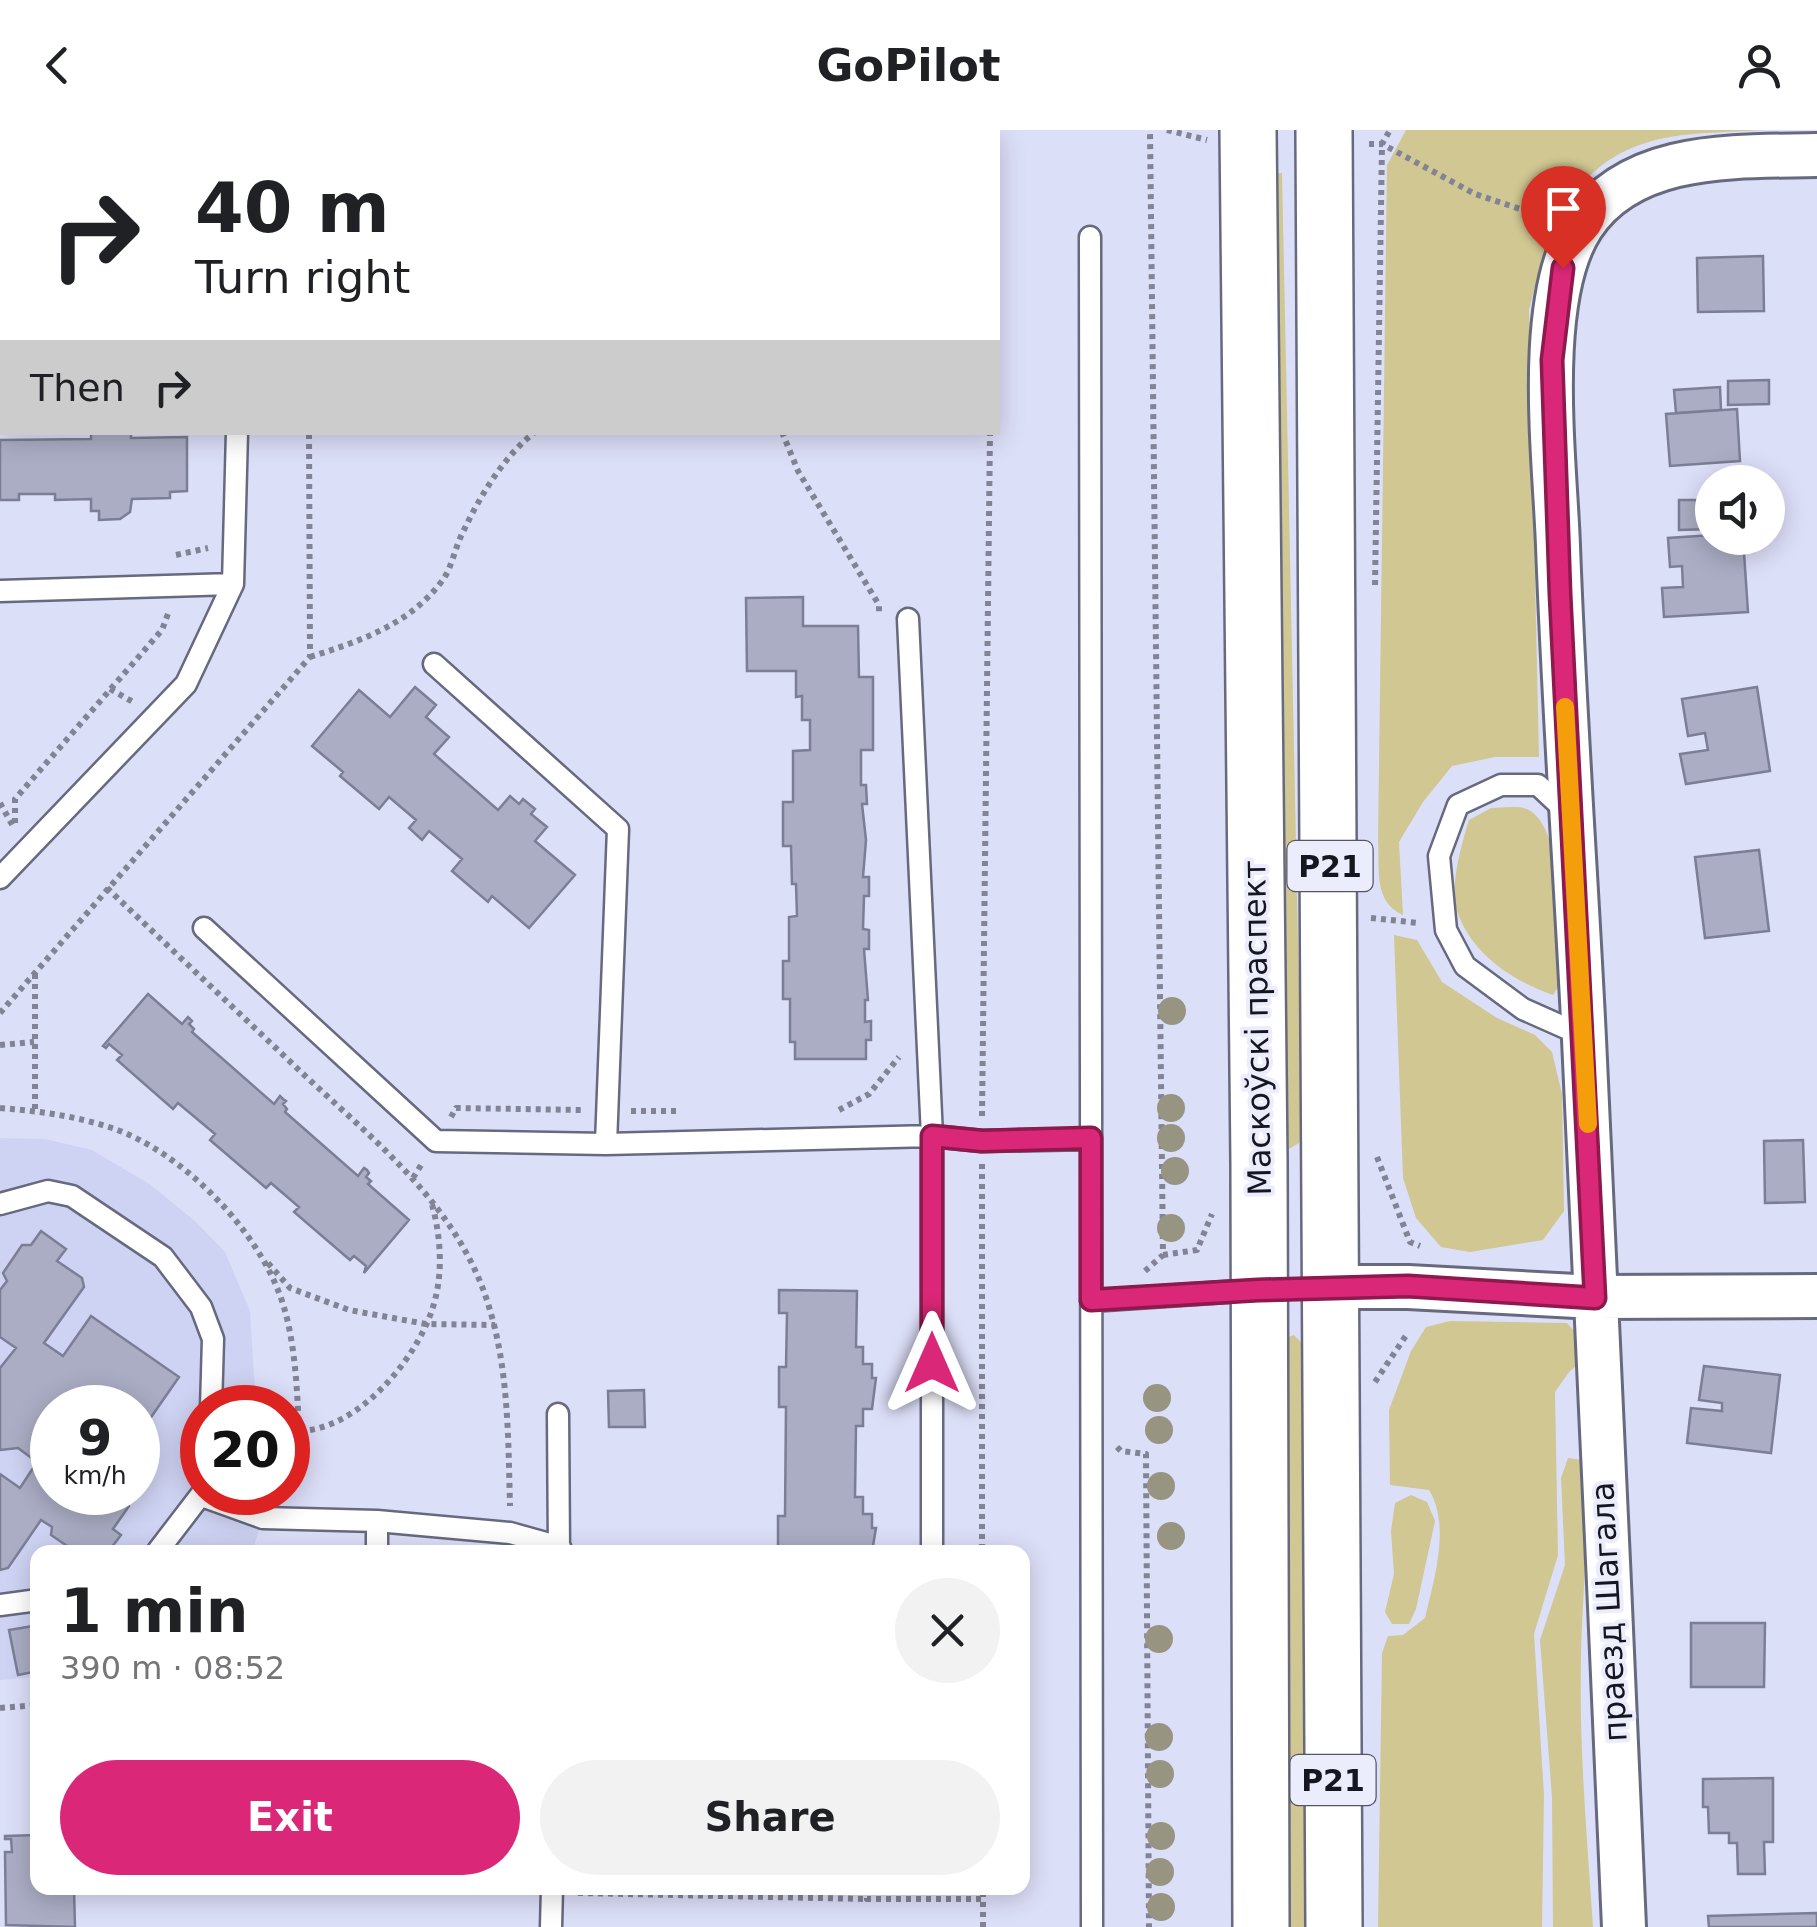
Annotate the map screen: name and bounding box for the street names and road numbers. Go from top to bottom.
road number: Р21 [1288,841,1372,891]
street label: Маскоўскі праспект [1235,860,1279,1196]
street label: праезд Шагала [1583,1481,1635,1743]
road number: Р21 [1290,1755,1376,1805]

